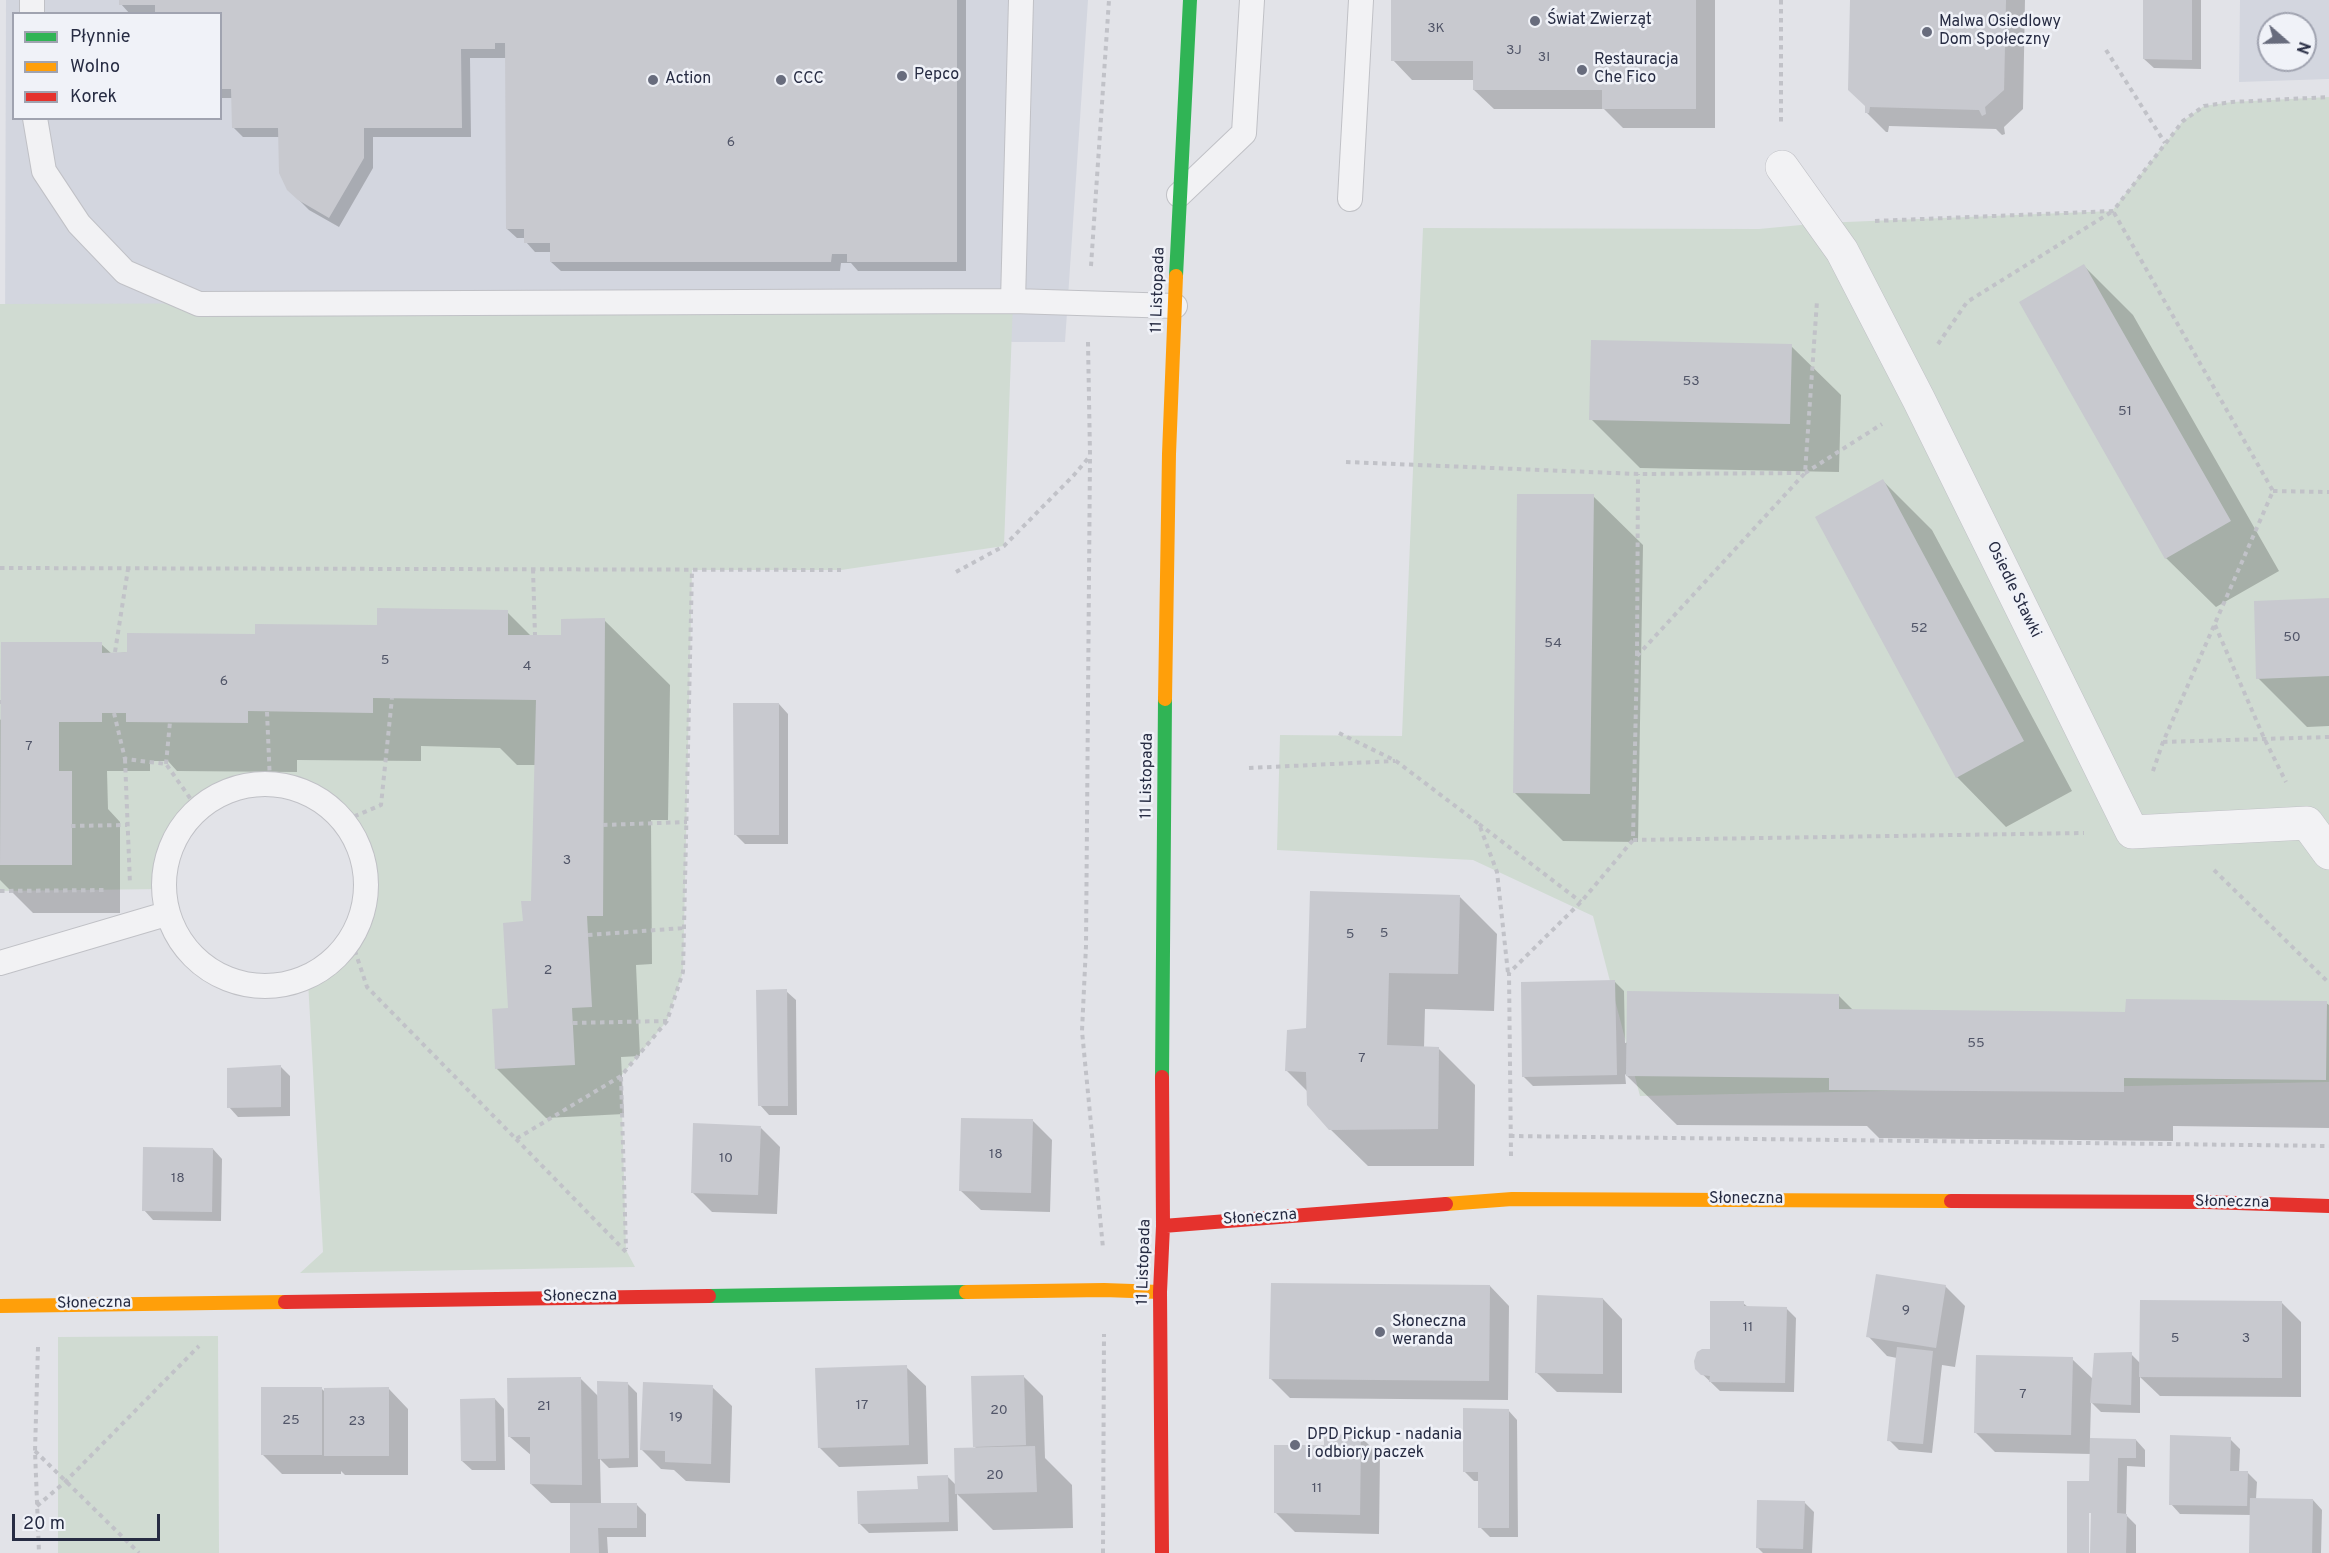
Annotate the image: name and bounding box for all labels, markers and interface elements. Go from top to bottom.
place label: Świat Zwierząt [1547,11,1652,31]
legend [12,12,222,120]
north arrow [2257,12,2317,72]
place label: Malwa Osiedlowy Dom Społeczny [1939,13,2061,51]
marker: Świat Zwierząt [1528,14,1542,28]
house number: 3K [1427,21,1445,37]
marker: Malwa Osiedlowy Dom Społeczny [1920,25,1934,39]
text: Płynnie [70,26,131,49]
text: N [2291,39,2313,56]
house number: 3J [1506,43,1522,59]
house number: 3I [1538,50,1550,66]
place label: Restauracja Che Fico [1594,51,1678,89]
text: Wolno [70,56,120,79]
marker: Restauracja Che Fico [1575,63,1589,77]
place label: Pepco [914,66,959,86]
marker: Pepco [895,69,909,83]
place label: Action [665,70,711,90]
place label: CCC [793,70,824,90]
marker: Action [646,73,660,87]
marker: CCC [774,73,788,87]
text: Korek [70,86,117,109]
house number: 6 [727,135,735,151]
street label: 11 Listopada [1148,247,1170,333]
house number: 53 [1682,374,1700,390]
house number: 51 [2118,404,2132,420]
street label: Osiedle Stawki [1981,539,2045,641]
house number: 52 [1910,621,1928,637]
house number: 50 [2283,630,2301,646]
house number: 54 [1544,636,1562,652]
house number: 5 [381,653,389,669]
house number: 4 [523,659,531,675]
house number: 6 [220,674,228,690]
street label: 11 Listopada [1138,733,1158,819]
house number: 7 [25,739,33,755]
house number: 3 [563,853,571,869]
house number: 5 [1380,926,1388,942]
house number: 5 [1346,927,1354,943]
house number: 2 [544,963,552,979]
house number: 55 [1967,1036,1985,1052]
house number: 7 [1358,1051,1366,1067]
house number: 18 [989,1147,1003,1163]
house number: 10 [719,1151,733,1167]
house number: 18 [171,1171,185,1187]
street label: Słoneczna [1709,1190,1783,1210]
street label: Słoneczna [2195,1193,2269,1213]
street label: Słoneczna [1222,1206,1298,1230]
street label: 11 Listopada [1134,1219,1156,1305]
street label: Słoneczna [543,1287,617,1307]
street label: Słoneczna [57,1294,131,1314]
house number: 9 [1902,1303,1910,1319]
place label: Słoneczna weranda [1392,1313,1466,1351]
house number: 11 [1743,1320,1753,1336]
marker: Słoneczna weranda [1373,1325,1387,1339]
house number: 5 [2171,1331,2179,1347]
house number: 3 [2242,1331,2250,1347]
house number: 7 [2019,1387,2027,1403]
house number: 17 [856,1398,868,1414]
house number: 21 [537,1399,551,1415]
house number: 20 [990,1403,1008,1419]
house number: 19 [669,1410,683,1426]
house number: 25 [282,1413,300,1429]
house number: 23 [349,1414,365,1430]
place label: DPD Pickup - nadania i odbiory paczek [1307,1426,1462,1464]
marker: DPD Pickup - nadania i odbiory paczek [1288,1438,1302,1452]
house number: 20 [986,1468,1004,1484]
house number: 11 [1312,1481,1322,1497]
scale bar [15,1502,164,1540]
text: 20 m [23,1513,65,1536]

